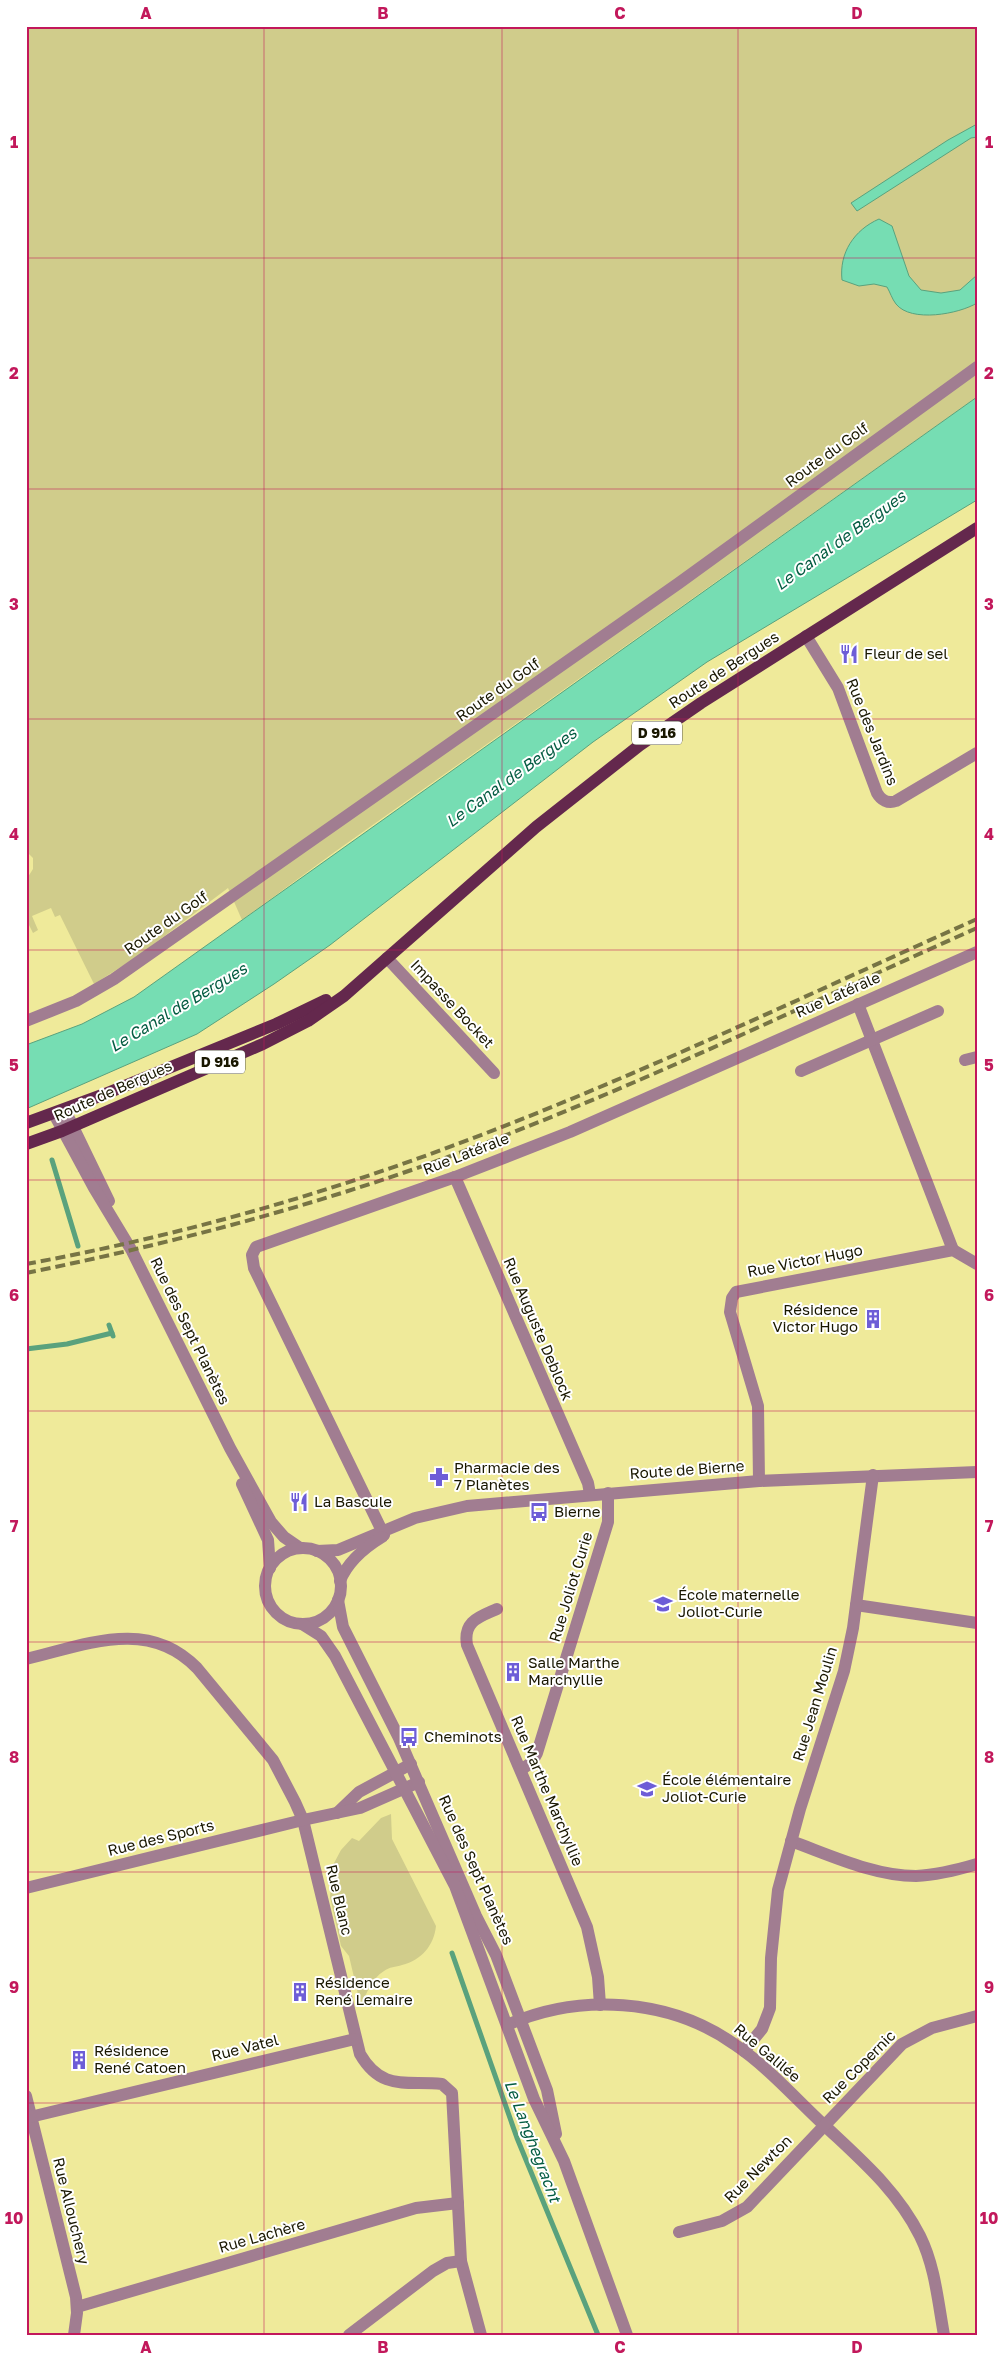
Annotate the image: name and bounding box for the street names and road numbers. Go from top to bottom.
street label: Route du Golf [781,418,872,490]
street label: Route de Bergues [665,627,782,711]
street label: Route du Golf [452,653,543,725]
street label: Rue des Jardins [843,675,903,788]
road number: D 916 [632,721,682,744]
street label: Route du Golf [120,886,211,958]
street label: Impasse Bocket [407,955,498,1051]
street label: Rue Latérale [793,967,883,1021]
road number: D 916 [195,1050,245,1074]
street label: Route de Bergues [51,1056,175,1124]
street label: Rue Latérale [420,1128,511,1178]
street label: Rue Victor Hugo [746,1240,864,1280]
street label: Rue des Sept Planètes [147,1254,235,1407]
street label: Rue Auguste Deblock [501,1254,577,1403]
street label: Route de Bierne [629,1456,745,1482]
street label: Rue Joliot Curie [545,1529,595,1644]
street label: Rue Jean Moulin [788,1644,840,1763]
street label: Rue Marthe Marchyllie [508,1713,588,1869]
street label: Rue des Sept Planètes [436,1792,518,1947]
street label: Rue des Sports [106,1815,216,1859]
street label: Rue Blanc [323,1863,357,1937]
street label: Rue Galilée [731,2019,805,2085]
street label: Rue Copernic [818,2026,899,2107]
street label: Rue Vatel [209,2030,280,2064]
street label: Rue Newton [720,2131,795,2206]
street label: Rue Allouchery [50,2155,94,2267]
street label: Rue Lachère [216,2214,307,2256]

